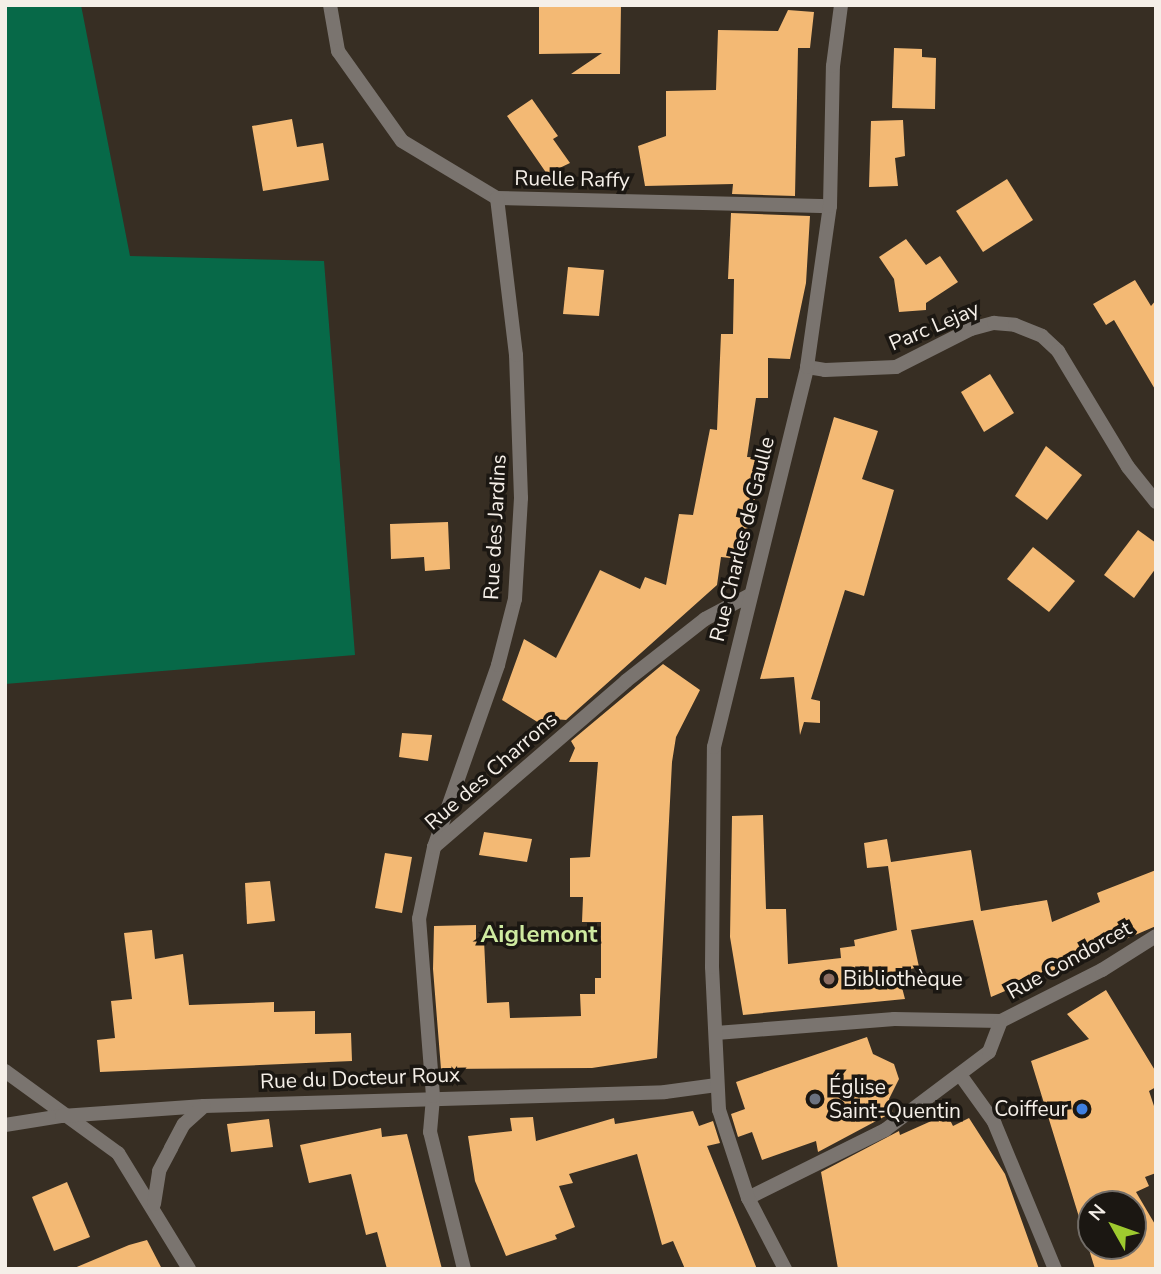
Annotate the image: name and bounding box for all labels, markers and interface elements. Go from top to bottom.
street label: Ruelle Raffy [514,165,630,193]
street label: Parc Lejay [885,296,983,356]
street label: Rue Charles de Gaulle [704,434,780,644]
street label: Rue des Jardins [479,454,511,600]
street label: Rue des Charrons [420,707,562,835]
street label: Rue Condorcet [1002,915,1136,1005]
district label: Aiglemont [480,921,598,949]
place label: Bibliothèque [843,966,963,992]
marker: Bibliothèque [821,971,837,987]
street label: Rue du Docteur Roux [260,1062,460,1094]
place label: Église Saint-Quentin [829,1074,961,1124]
marker: Église Saint-Quentin [807,1091,823,1107]
place label: Coiffeur [994,1096,1068,1122]
marker: Coiffeur [1074,1101,1090,1117]
north arrow [1077,1190,1147,1260]
text: N [1083,1199,1112,1227]

